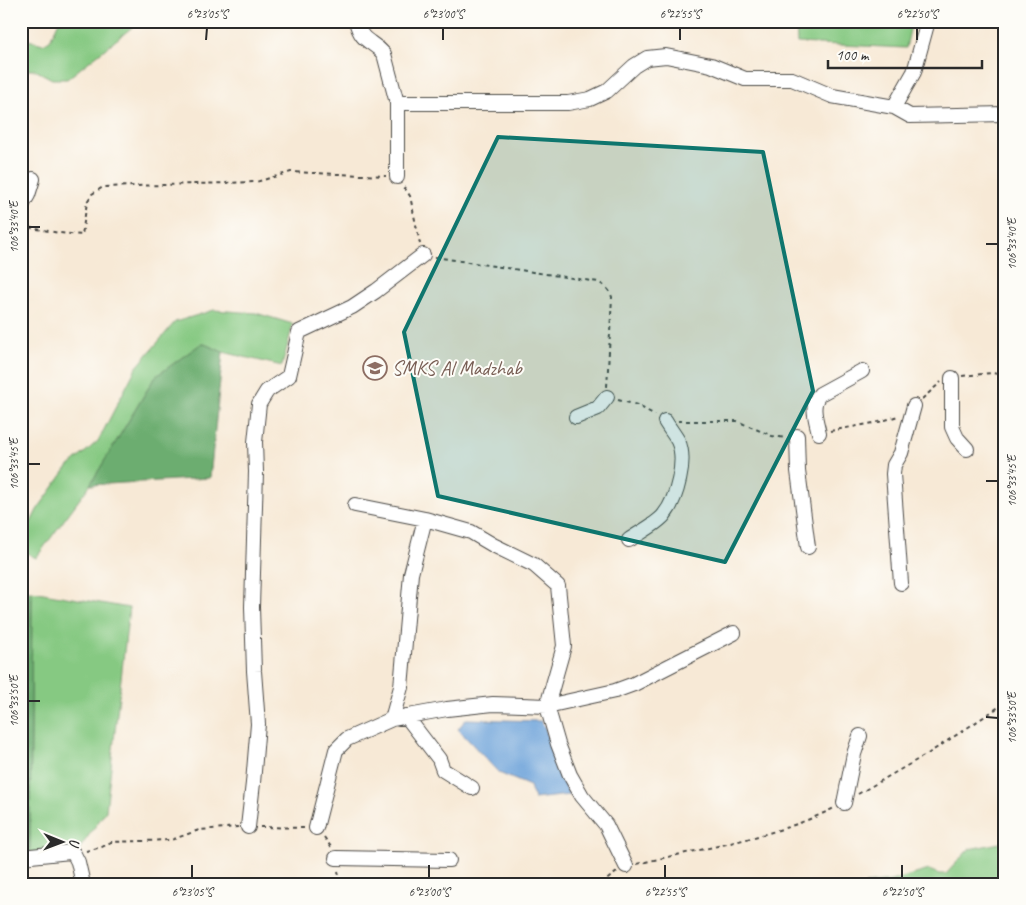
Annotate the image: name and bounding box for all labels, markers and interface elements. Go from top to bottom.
text: 6°23'05"S [187,6,229,22]
text: 6°23'00"S [423,6,465,22]
text: 6°22'55"S [660,6,702,22]
text: 6°22'50"S [897,6,939,22]
scale bar [828,38,982,70]
text: 100 m [836,46,870,65]
text: 106°33'40"E [6,199,22,253]
text: 106°33'40"E [1004,216,1020,270]
school or university icon: SMKS Al Madzhab [362,355,388,381]
place label: SMKS Al Madzhab [392,356,523,381]
text: 106°33'45"E [6,436,22,490]
text: 106°33'45"E [1004,453,1020,507]
text: 106°33'50"E [6,673,22,727]
text: 106°33'50"E [1004,690,1020,744]
north arrow [38,818,88,868]
text: U [66,839,83,849]
text: 6°23'05"S [172,884,214,900]
text: 6°23'00"S [409,884,451,900]
text: 6°22'55"S [645,884,687,900]
text: 6°22'50"S [882,884,924,900]

